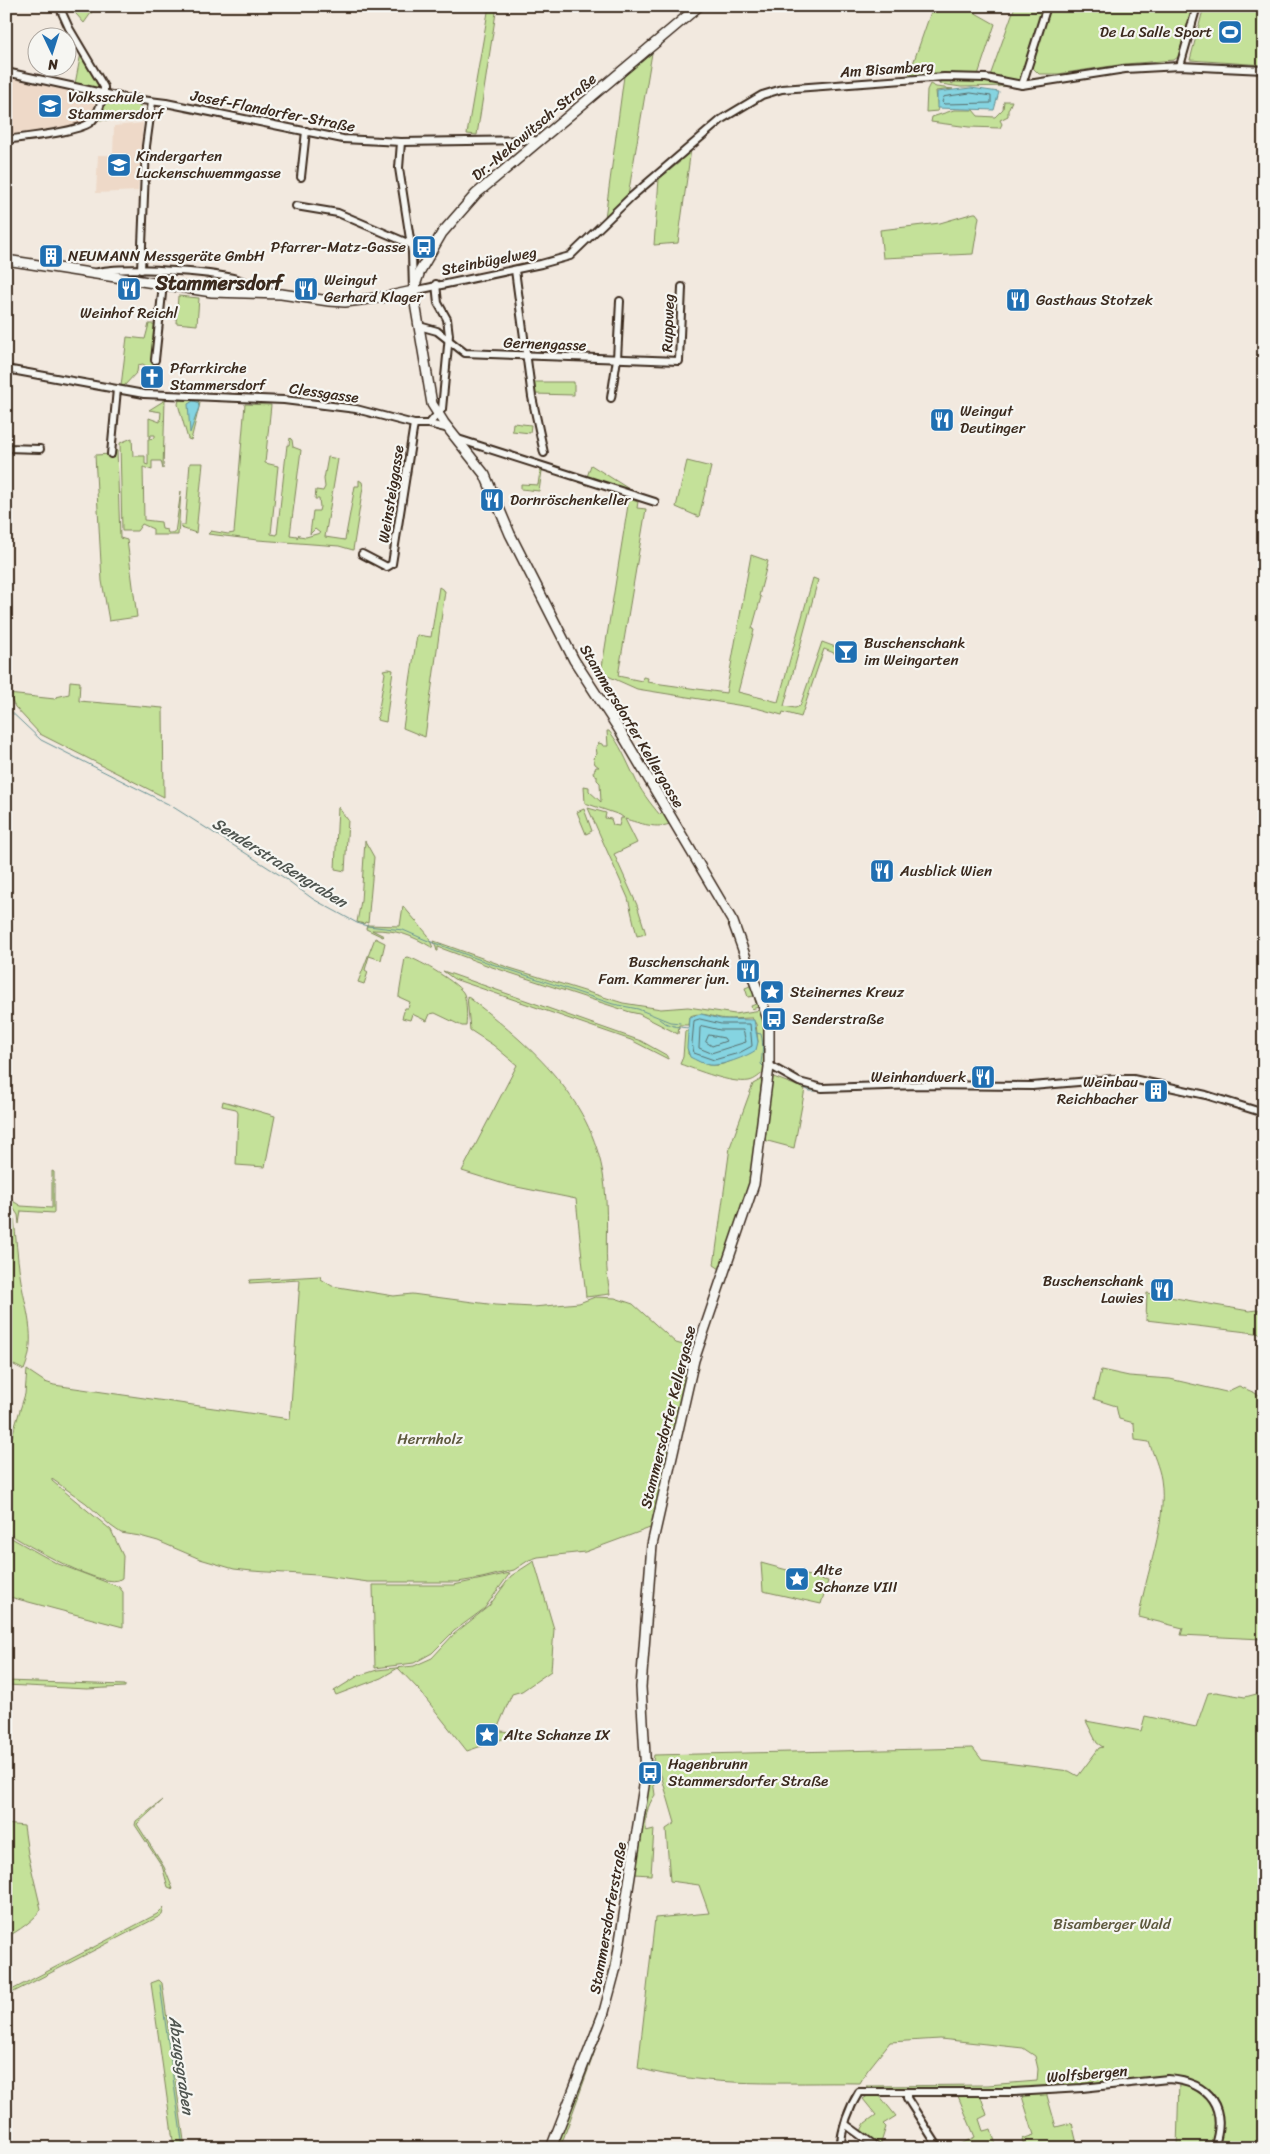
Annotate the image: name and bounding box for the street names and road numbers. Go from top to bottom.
street label: Am Bisamberg [838,53,935,85]
street label: Dr.-Nekowitsch-Straße [465,66,603,187]
street label: Josef-Flandorfer-Straße [187,82,358,140]
street label: Steinbügelweg [439,239,539,283]
street label: Ruppweg [654,293,682,353]
street label: Gernengasse [503,330,587,358]
street label: Clessgasse [288,375,360,411]
street label: Weinsteiggasse [370,443,412,545]
street label: Stammersdorfer Kellergasse [573,639,692,813]
street label: Stammersdorfer Kellergasse [633,1323,703,1511]
street label: Stammersdorferstraße [582,1840,634,1996]
street label: Wolfsbergen [1045,2058,1129,2090]

